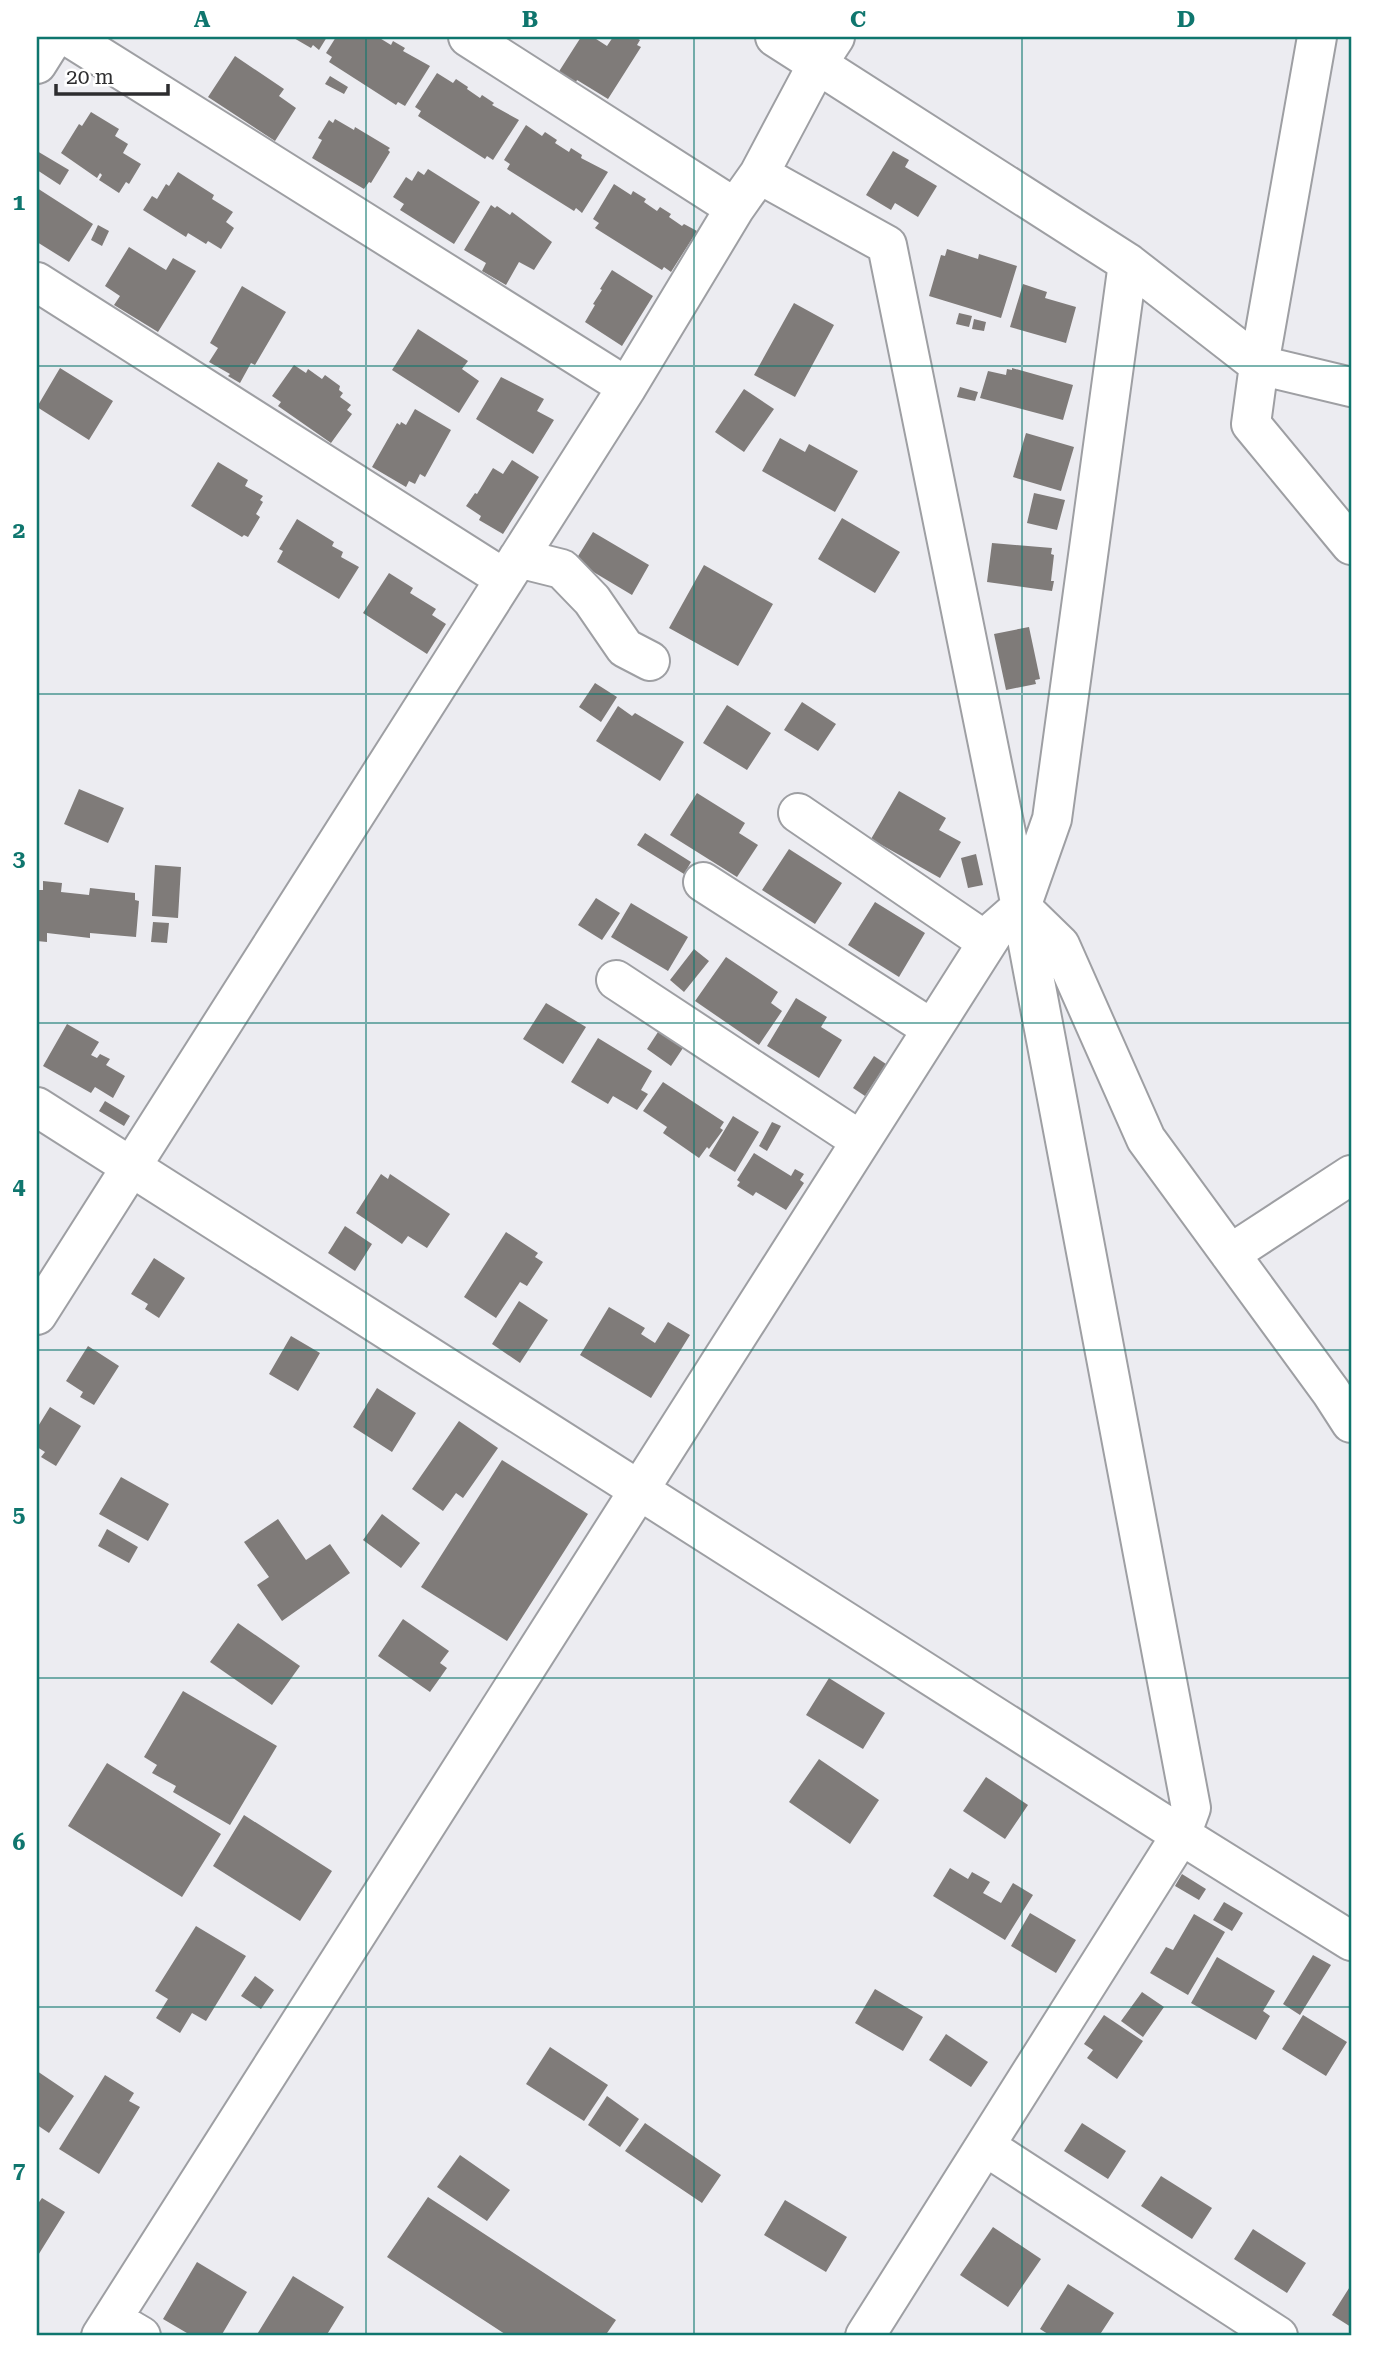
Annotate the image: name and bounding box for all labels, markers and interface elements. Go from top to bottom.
text: A [194,6,211,33]
text: B [522,6,538,33]
text: C [850,6,866,33]
text: D [1177,6,1195,33]
scale bar [56,52,168,96]
text: 20 m [66,65,114,89]
text: 1 [13,189,26,216]
text: 2 [13,517,25,544]
text: 3 [13,845,26,872]
text: 4 [13,1173,26,1200]
text: 5 [13,1501,26,1528]
text: 6 [13,1829,26,1856]
text: 7 [13,2157,26,2184]

